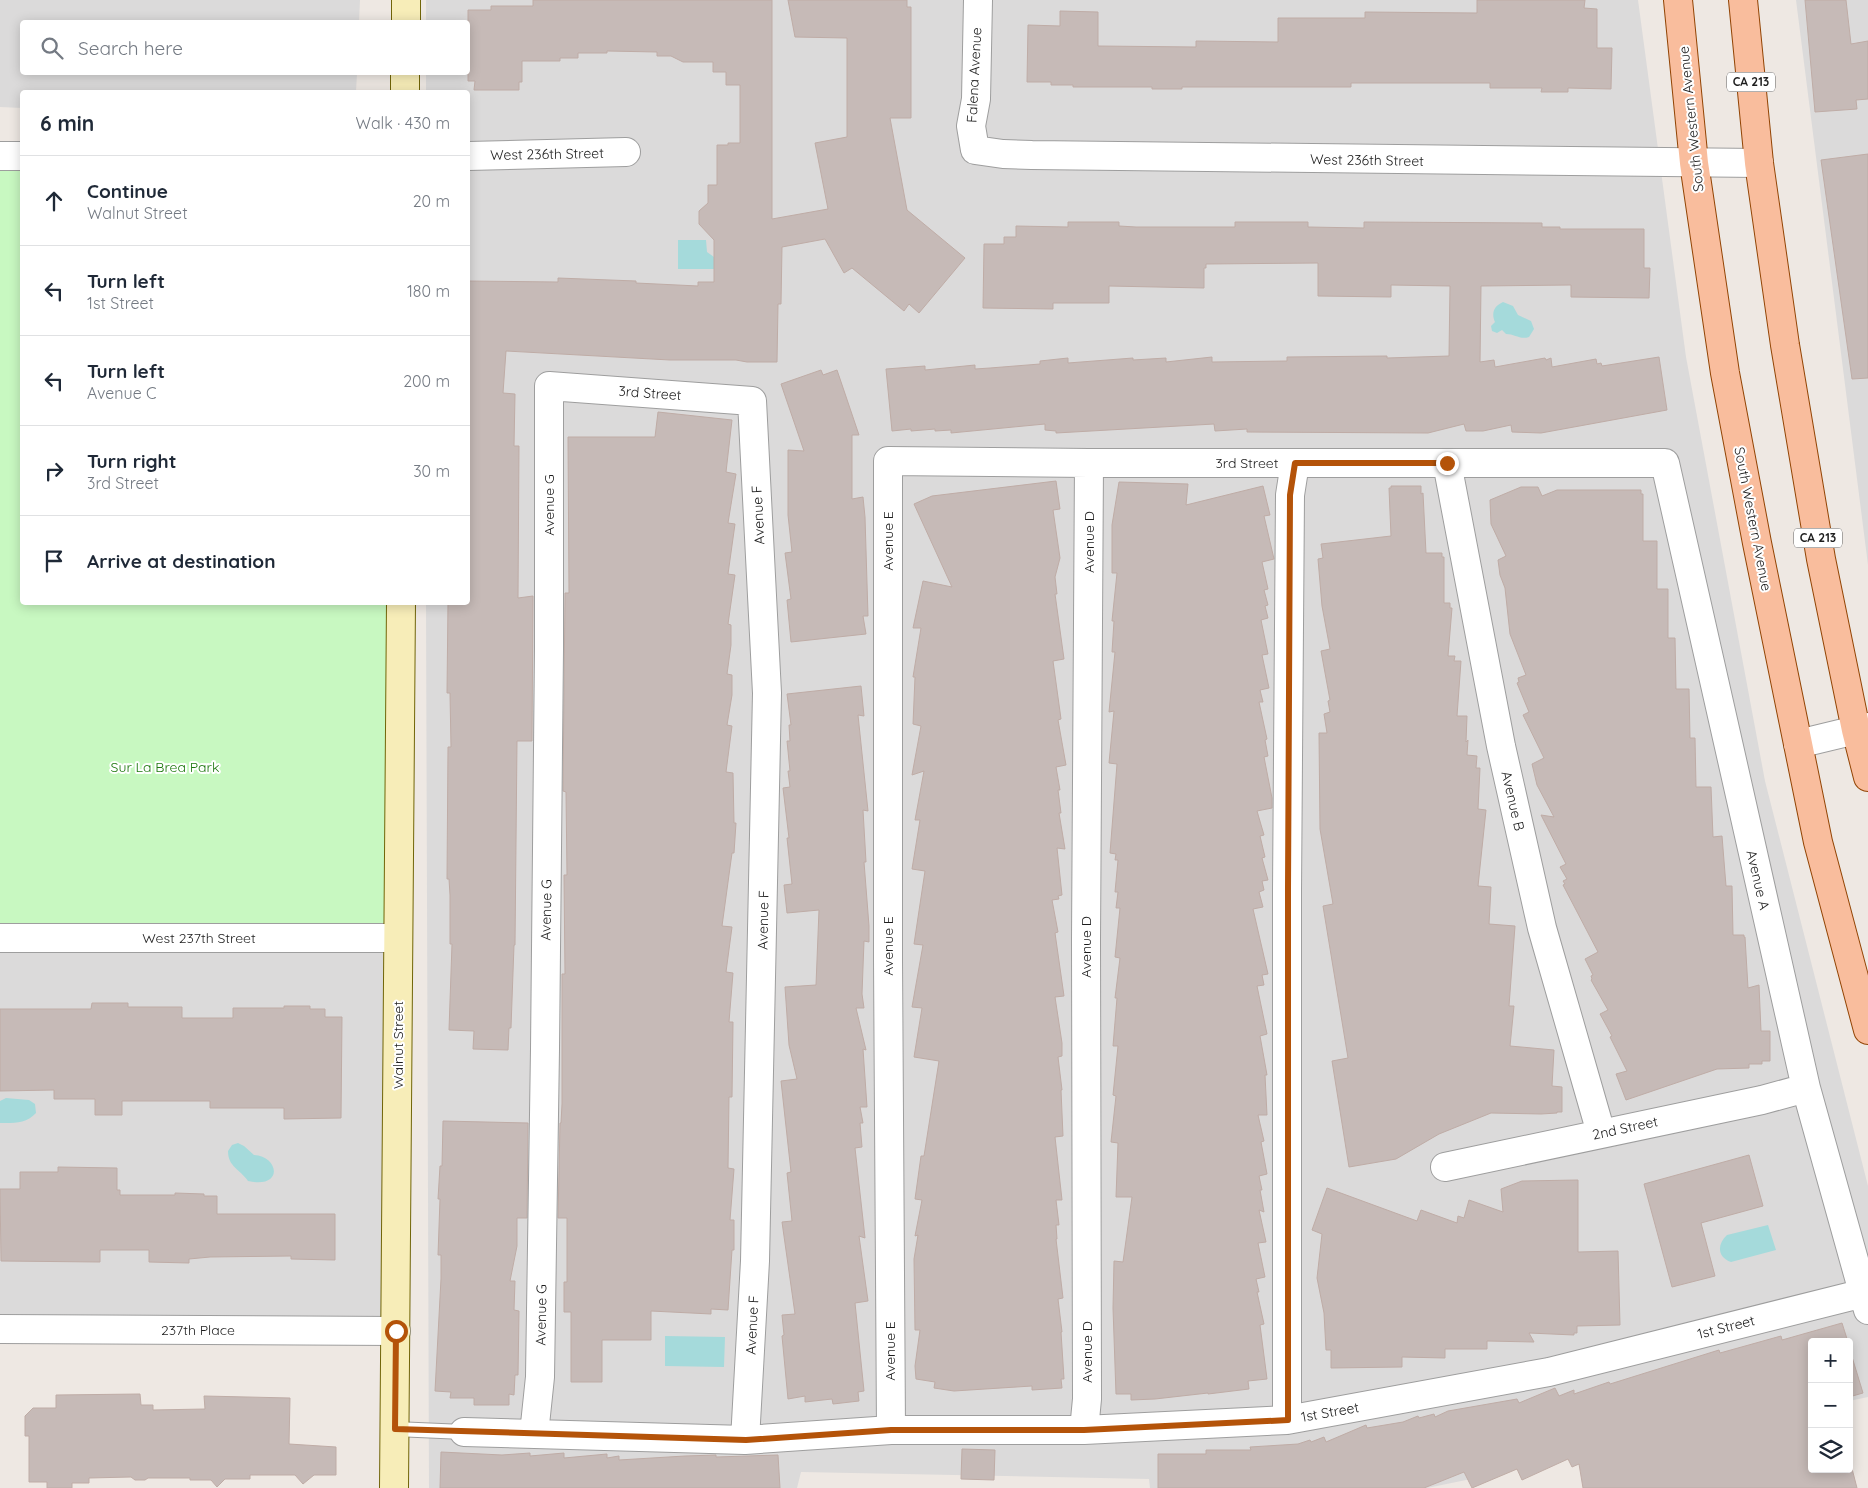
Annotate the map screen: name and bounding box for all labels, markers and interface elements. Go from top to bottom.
search box [20,20,470,75]
street label: Falena Avenue [963,27,985,123]
icon: search [38,34,66,62]
text: Search here [78,36,183,60]
street label: South Western Avenue [1674,45,1708,193]
road number: CA 213 [1727,72,1775,91]
text: 6 min [40,110,94,136]
text: Walk · 430 m [356,113,450,133]
street label: West 236th Street [490,144,604,164]
street label: West 236th Street [1310,150,1424,170]
text: Continue [87,179,168,203]
icon: ahead [40,187,68,215]
text: 20 m [413,191,450,211]
text: Walnut Street [87,203,188,223]
text: Turn left [87,269,165,293]
icon: left [40,277,68,305]
text: 180 m [407,281,450,301]
text: 1st Street [87,293,154,313]
text: Turn left [87,359,165,383]
icon: left [40,367,68,395]
text: 200 m [403,371,450,391]
street label: 3rd Street [618,382,682,404]
text: Avenue C [87,383,157,403]
street label: South Western Avenue [1730,445,1776,593]
text: Turn right [87,449,176,473]
route end [1436,452,1459,475]
street label: 3rd Street [1216,454,1279,472]
icon: right [40,457,68,485]
text: 30 m [413,461,450,481]
text: 3rd Street [87,473,159,493]
street label: Avenue G [540,474,558,536]
street label: Avenue F [747,485,769,545]
street label: Avenue E [879,511,897,571]
street label: Avenue D [1080,511,1098,573]
road number: CA 213 [1794,528,1842,548]
icon: arrive [40,547,68,575]
text: Arrive at destination [87,549,276,573]
park label: Sur La Brea Park [111,758,219,776]
street label: Avenue B [1497,769,1529,833]
street label: Avenue A [1742,848,1774,912]
street label: Avenue G [536,879,556,941]
street label: Avenue F [753,890,773,950]
street label: Avenue E [879,916,897,976]
street label: Avenue D [1077,916,1095,978]
street label: West 237th Street [142,929,256,947]
street label: Walnut Street [389,1001,407,1089]
street label: 2nd Street [1591,1112,1660,1144]
street label: Avenue G [531,1284,551,1346]
street label: Avenue F [741,1295,763,1355]
street label: 1st Street [1695,1311,1757,1343]
route start [385,1320,408,1343]
street label: 237th Place [161,1321,235,1339]
street label: Avenue E [881,1321,899,1381]
street label: Avenue D [1078,1321,1096,1383]
map controls [1808,1338,1853,1473]
button: + [1808,1338,1853,1383]
button: − [1808,1383,1853,1428]
street label: 1st Street [1300,1398,1361,1426]
button: layers [1808,1428,1853,1473]

